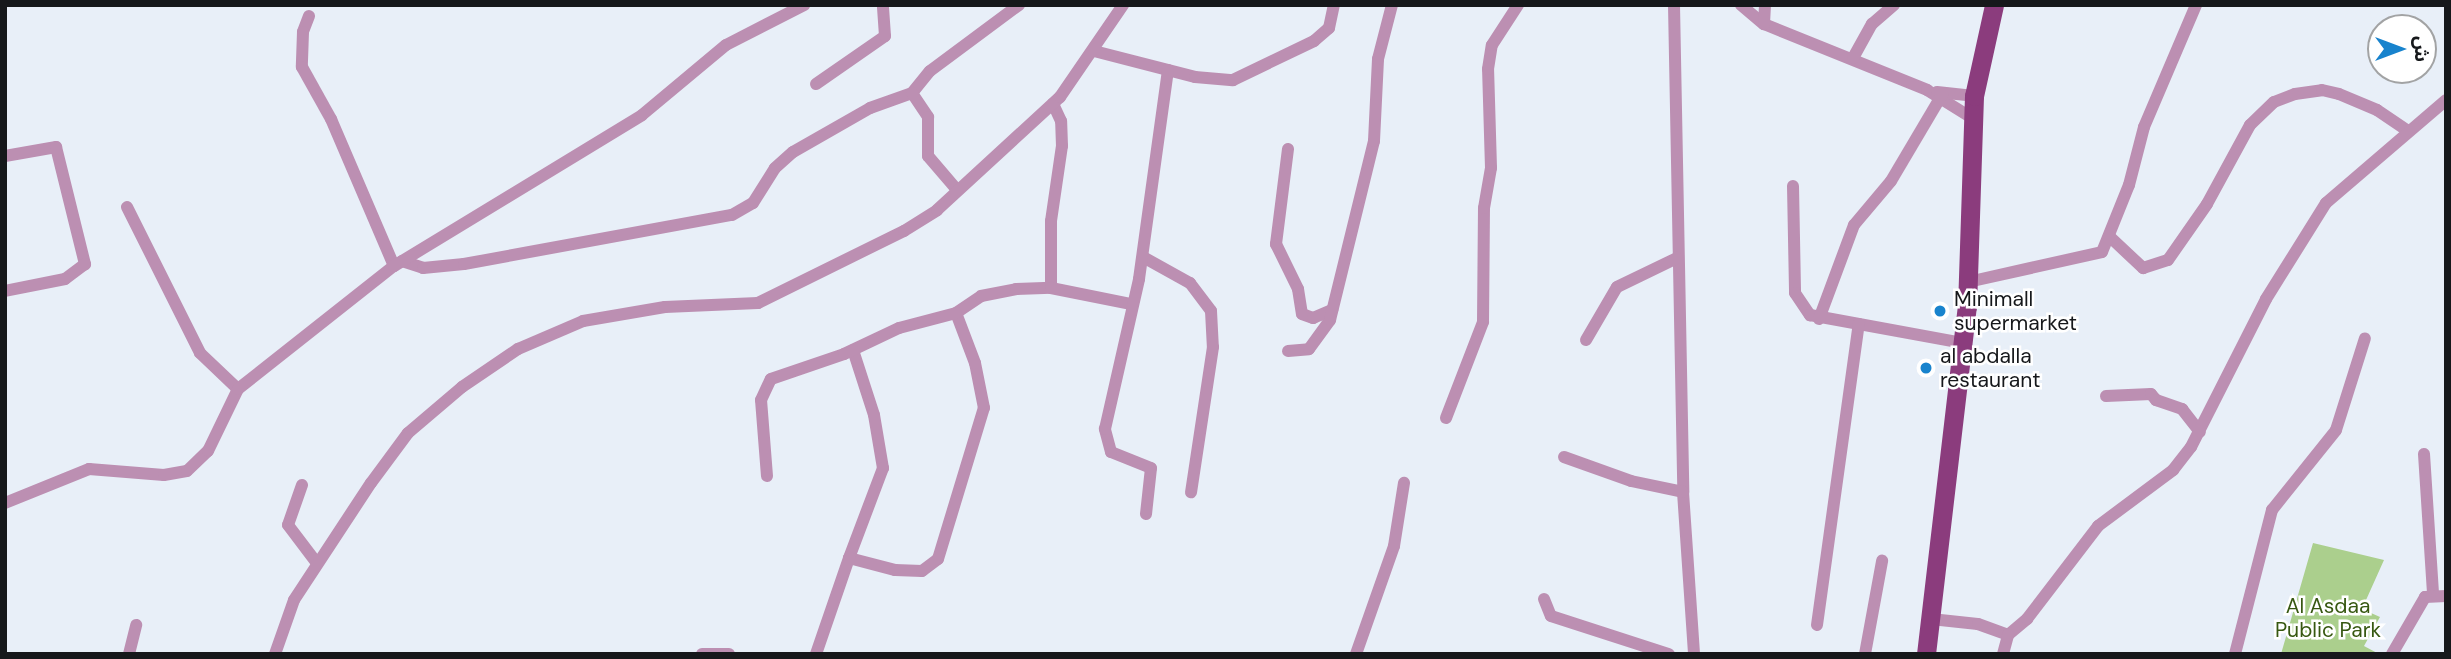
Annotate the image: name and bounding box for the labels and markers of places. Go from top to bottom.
place label: Minimall supermarket [1954,286,2077,336]
marker: Minimall supermarket [1932,303,1948,319]
place label: al abdalla restaurant [1940,343,2041,393]
marker: al abdalla restaurant [1918,360,1934,376]

